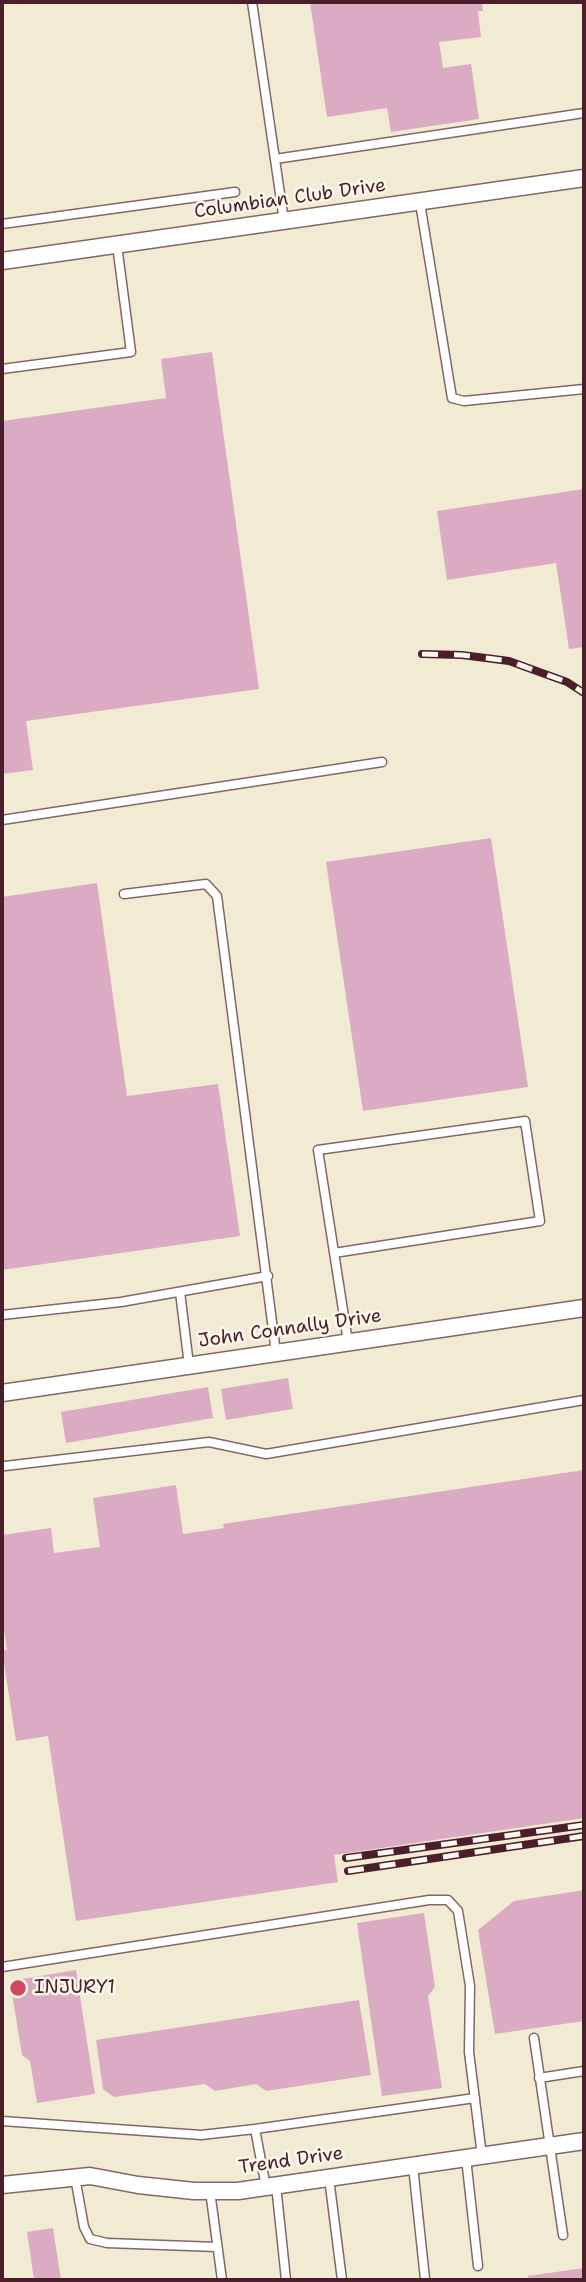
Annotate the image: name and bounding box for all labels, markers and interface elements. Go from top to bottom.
street label: Columbian Club Drive [193,174,387,224]
street label: John Connally Drive [197,1305,383,1353]
place label: INJURY1 [34,1977,115,1999]
marker: INJURY1 [8,1978,28,1998]
street label: Trend Drive [237,2142,345,2180]

